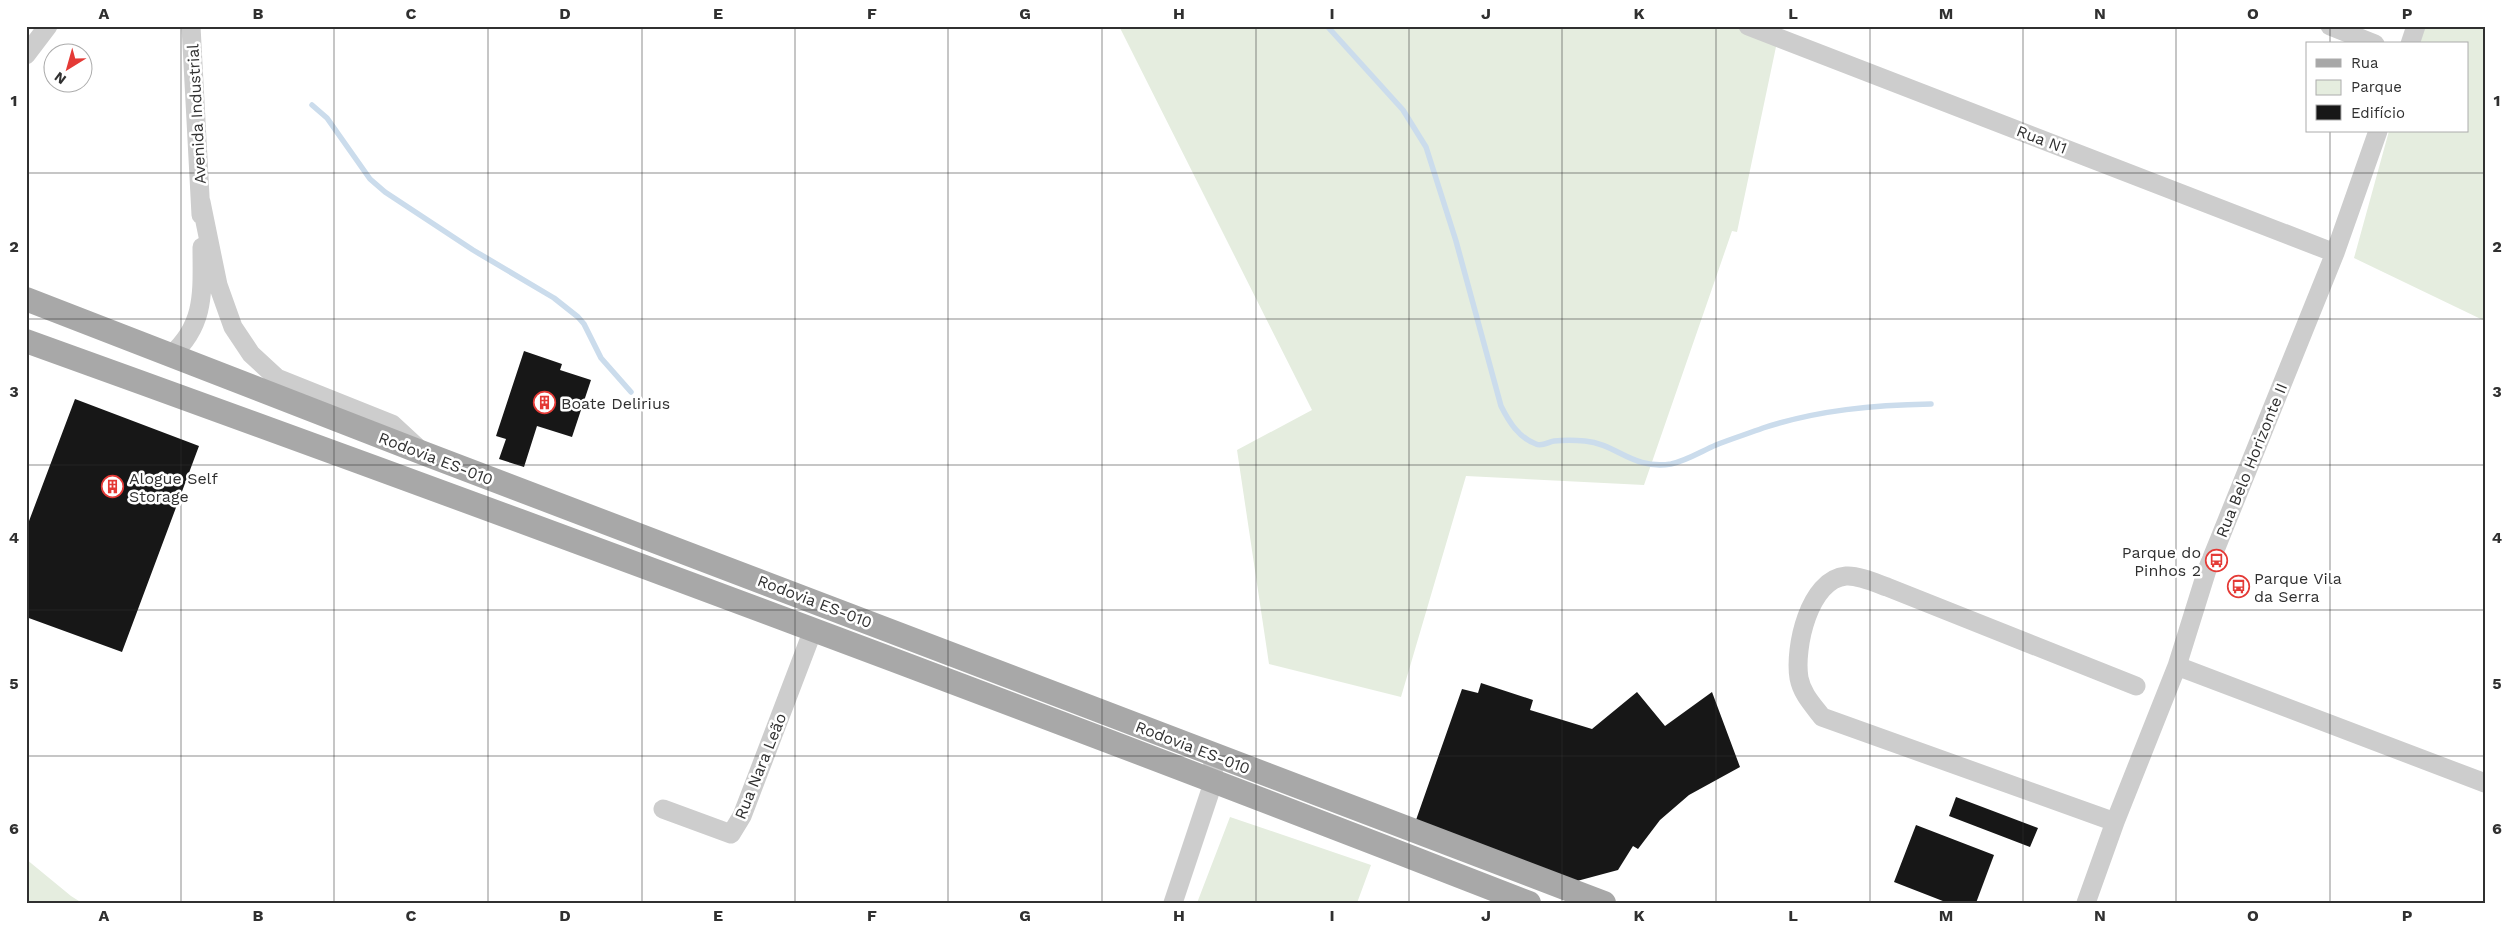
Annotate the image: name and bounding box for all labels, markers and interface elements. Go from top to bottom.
text: A [99,4,110,23]
text: B [253,4,264,23]
text: C [406,4,417,23]
text: D [559,4,571,23]
text: E [713,4,723,23]
text: F [867,4,877,23]
text: G [1019,4,1031,23]
text: H [1173,4,1185,23]
text: I [1329,4,1335,23]
text: J [1481,4,1491,23]
text: K [1633,4,1645,23]
text: L [1788,4,1798,23]
text: M [1939,4,1953,23]
text: N [2094,4,2106,23]
text: O [2247,4,2259,23]
text: P [2402,4,2413,23]
north arrow [42,42,92,92]
legend [2306,42,2468,132]
street label: Avenida Industrial [183,43,210,185]
text: Rua [2351,54,2379,72]
text: N [51,69,69,88]
text: Parque [2351,78,2402,96]
text: 1 [11,91,17,110]
text: 1 [2494,91,2500,110]
text: Edifício [2351,104,2405,122]
street label: Rua N1 [2014,121,2070,158]
text: 2 [9,237,19,256]
text: 2 [2492,237,2502,256]
street label: Rua Belo Horizonte II [2212,380,2291,540]
text: 3 [9,382,19,401]
text: 3 [2492,382,2502,401]
building icon: Boate Delirius [533,391,557,415]
place label: Boate Delirius [561,394,670,413]
street label: Rodovia ES-010 [376,428,496,489]
place label: Alogue Self Storage [129,469,219,506]
building icon: Alogue Self Storage [101,475,125,499]
text: 4 [9,528,19,547]
text: 4 [2492,528,2502,547]
place label: Parque do Pinhos 2 [2122,543,2201,580]
bus stop icon: Parque do Pinhos 2 [2205,549,2229,573]
place label: Parque Vila da Serra [2254,569,2342,606]
street label: Rodovia ES-010 [755,571,875,632]
bus stop icon: Parque Vila da Serra [2226,575,2250,599]
text: 5 [9,674,19,693]
text: 5 [2492,674,2502,693]
street label: Rua Nara Leão [731,710,790,822]
street label: Rodovia ES-010 [1133,717,1253,778]
text: 6 [9,819,19,838]
text: 6 [2492,819,2502,838]
text: A [99,906,110,925]
text: B [253,906,264,925]
text: C [406,906,417,925]
text: D [559,906,571,925]
text: E [713,906,723,925]
text: F [867,906,877,925]
text: G [1019,906,1031,925]
text: H [1173,906,1185,925]
text: I [1329,906,1335,925]
text: J [1481,906,1491,925]
text: K [1633,906,1645,925]
text: L [1788,906,1798,925]
text: M [1939,906,1953,925]
text: N [2094,906,2106,925]
text: O [2247,906,2259,925]
text: P [2402,906,2413,925]

